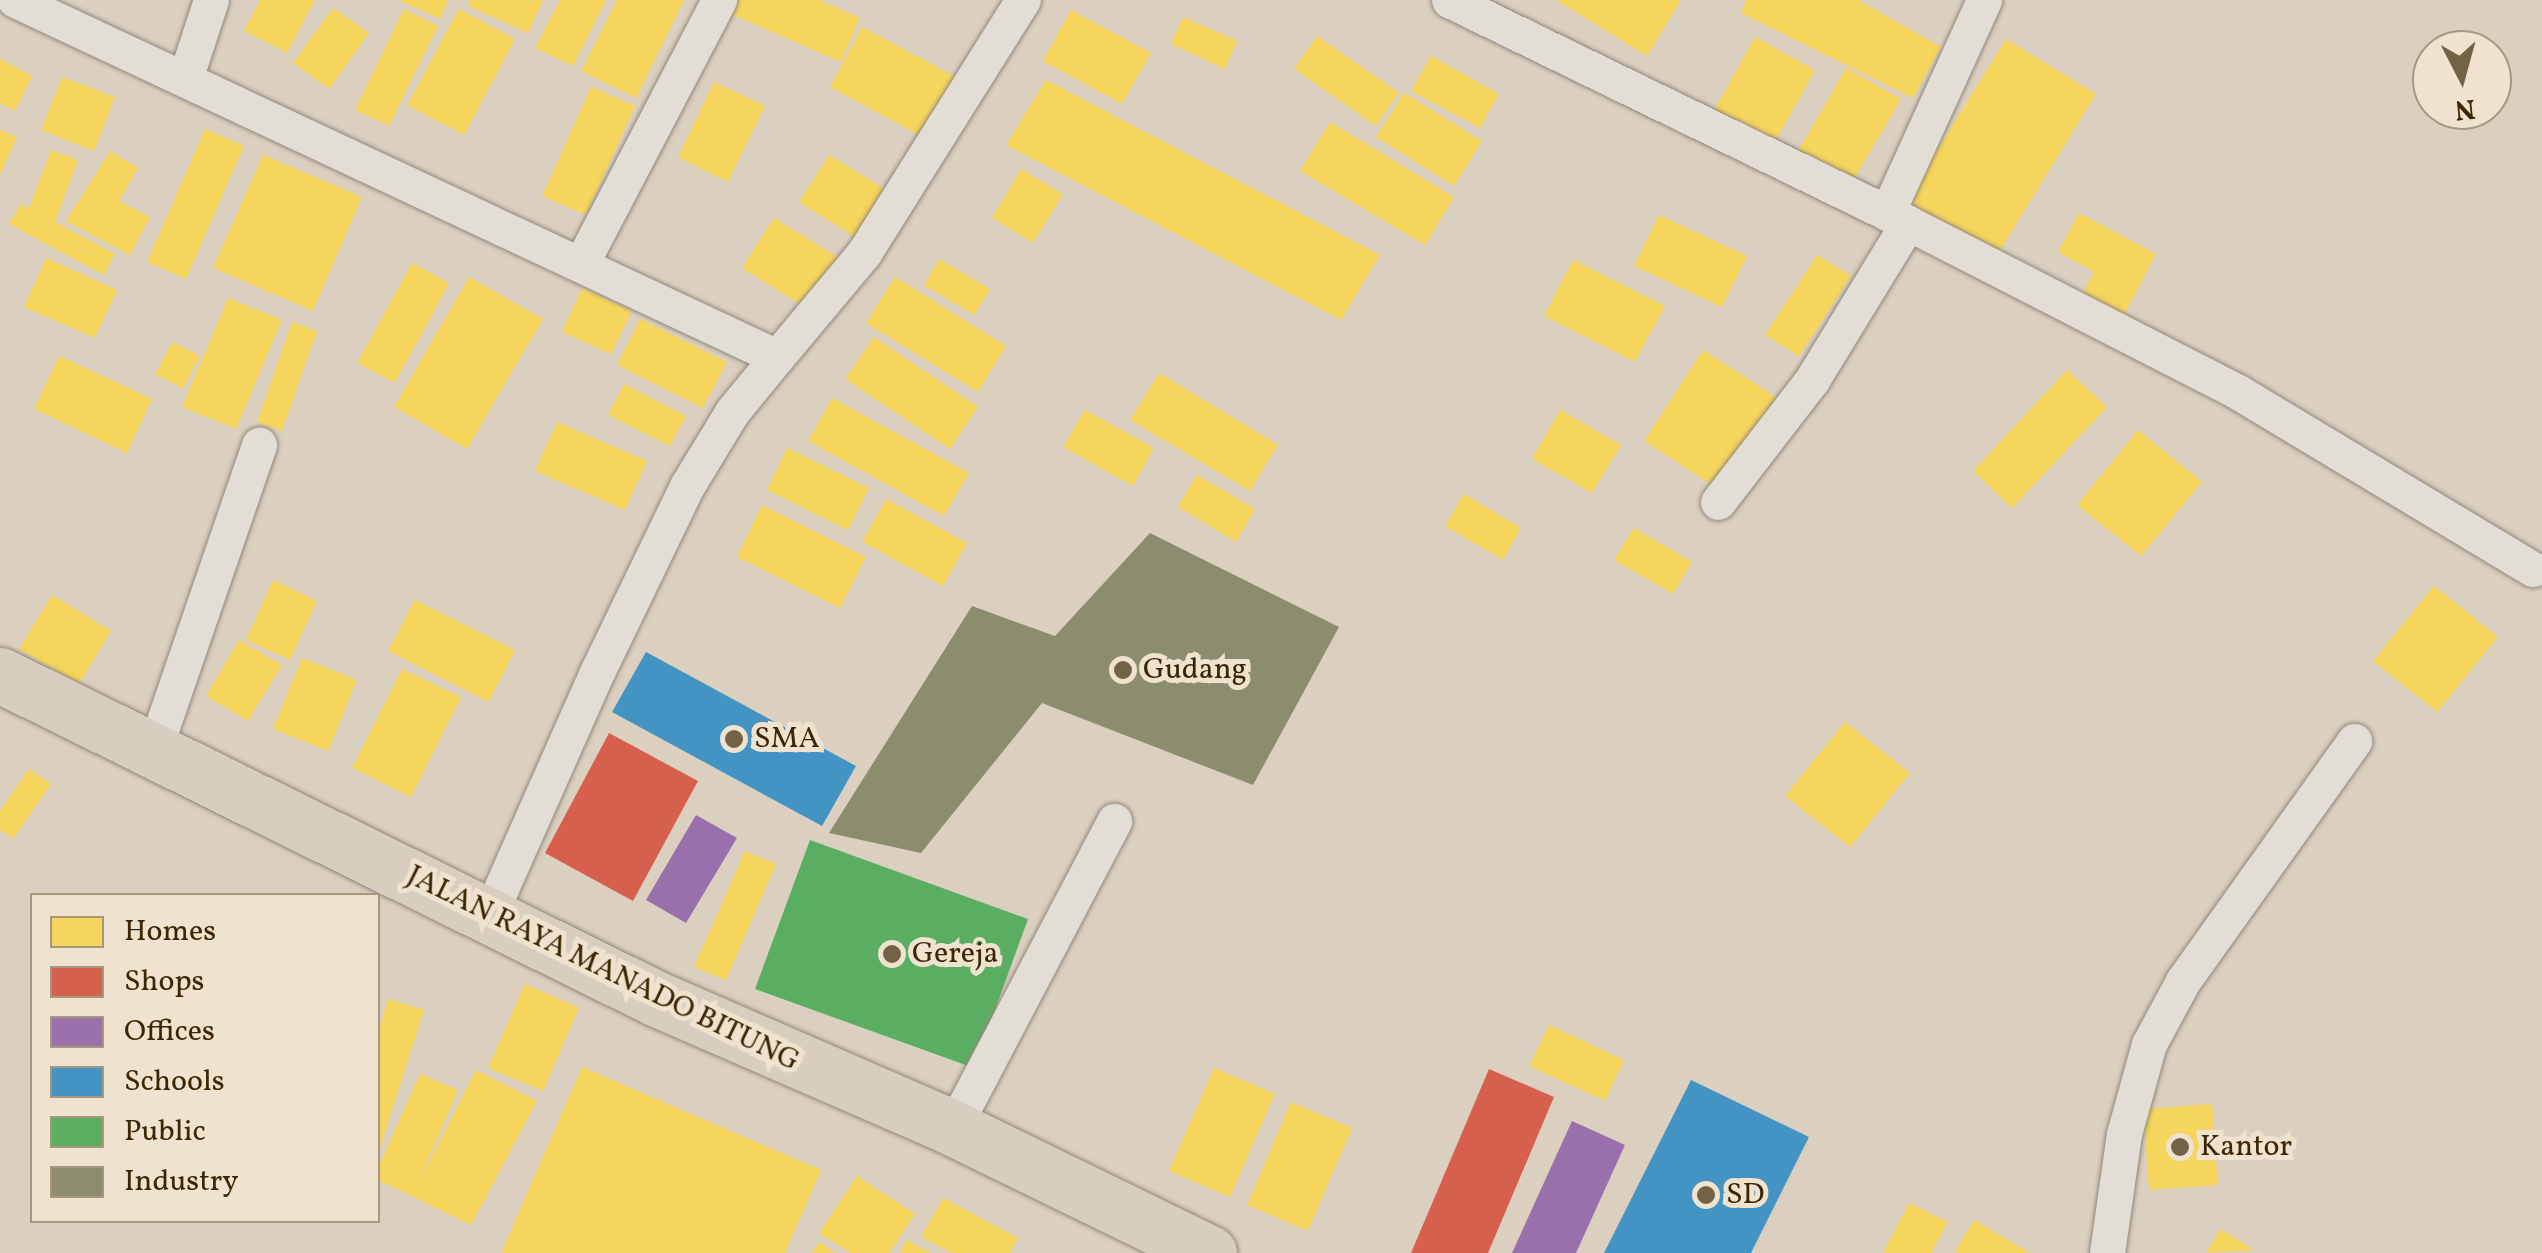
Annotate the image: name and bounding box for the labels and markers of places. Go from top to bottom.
place label: Gudang [1143,652,1247,688]
marker: Gudang [1112,659,1134,681]
place label: SMA [754,721,820,757]
marker: SMA [723,728,745,750]
place label: Gereja [912,936,998,972]
marker: Gereja [881,943,903,965]
place label: Kantor [2200,1129,2292,1165]
marker: Kantor [2169,1136,2191,1158]
place label: SD [1726,1177,1764,1213]
marker: SD [1695,1184,1717,1206]

